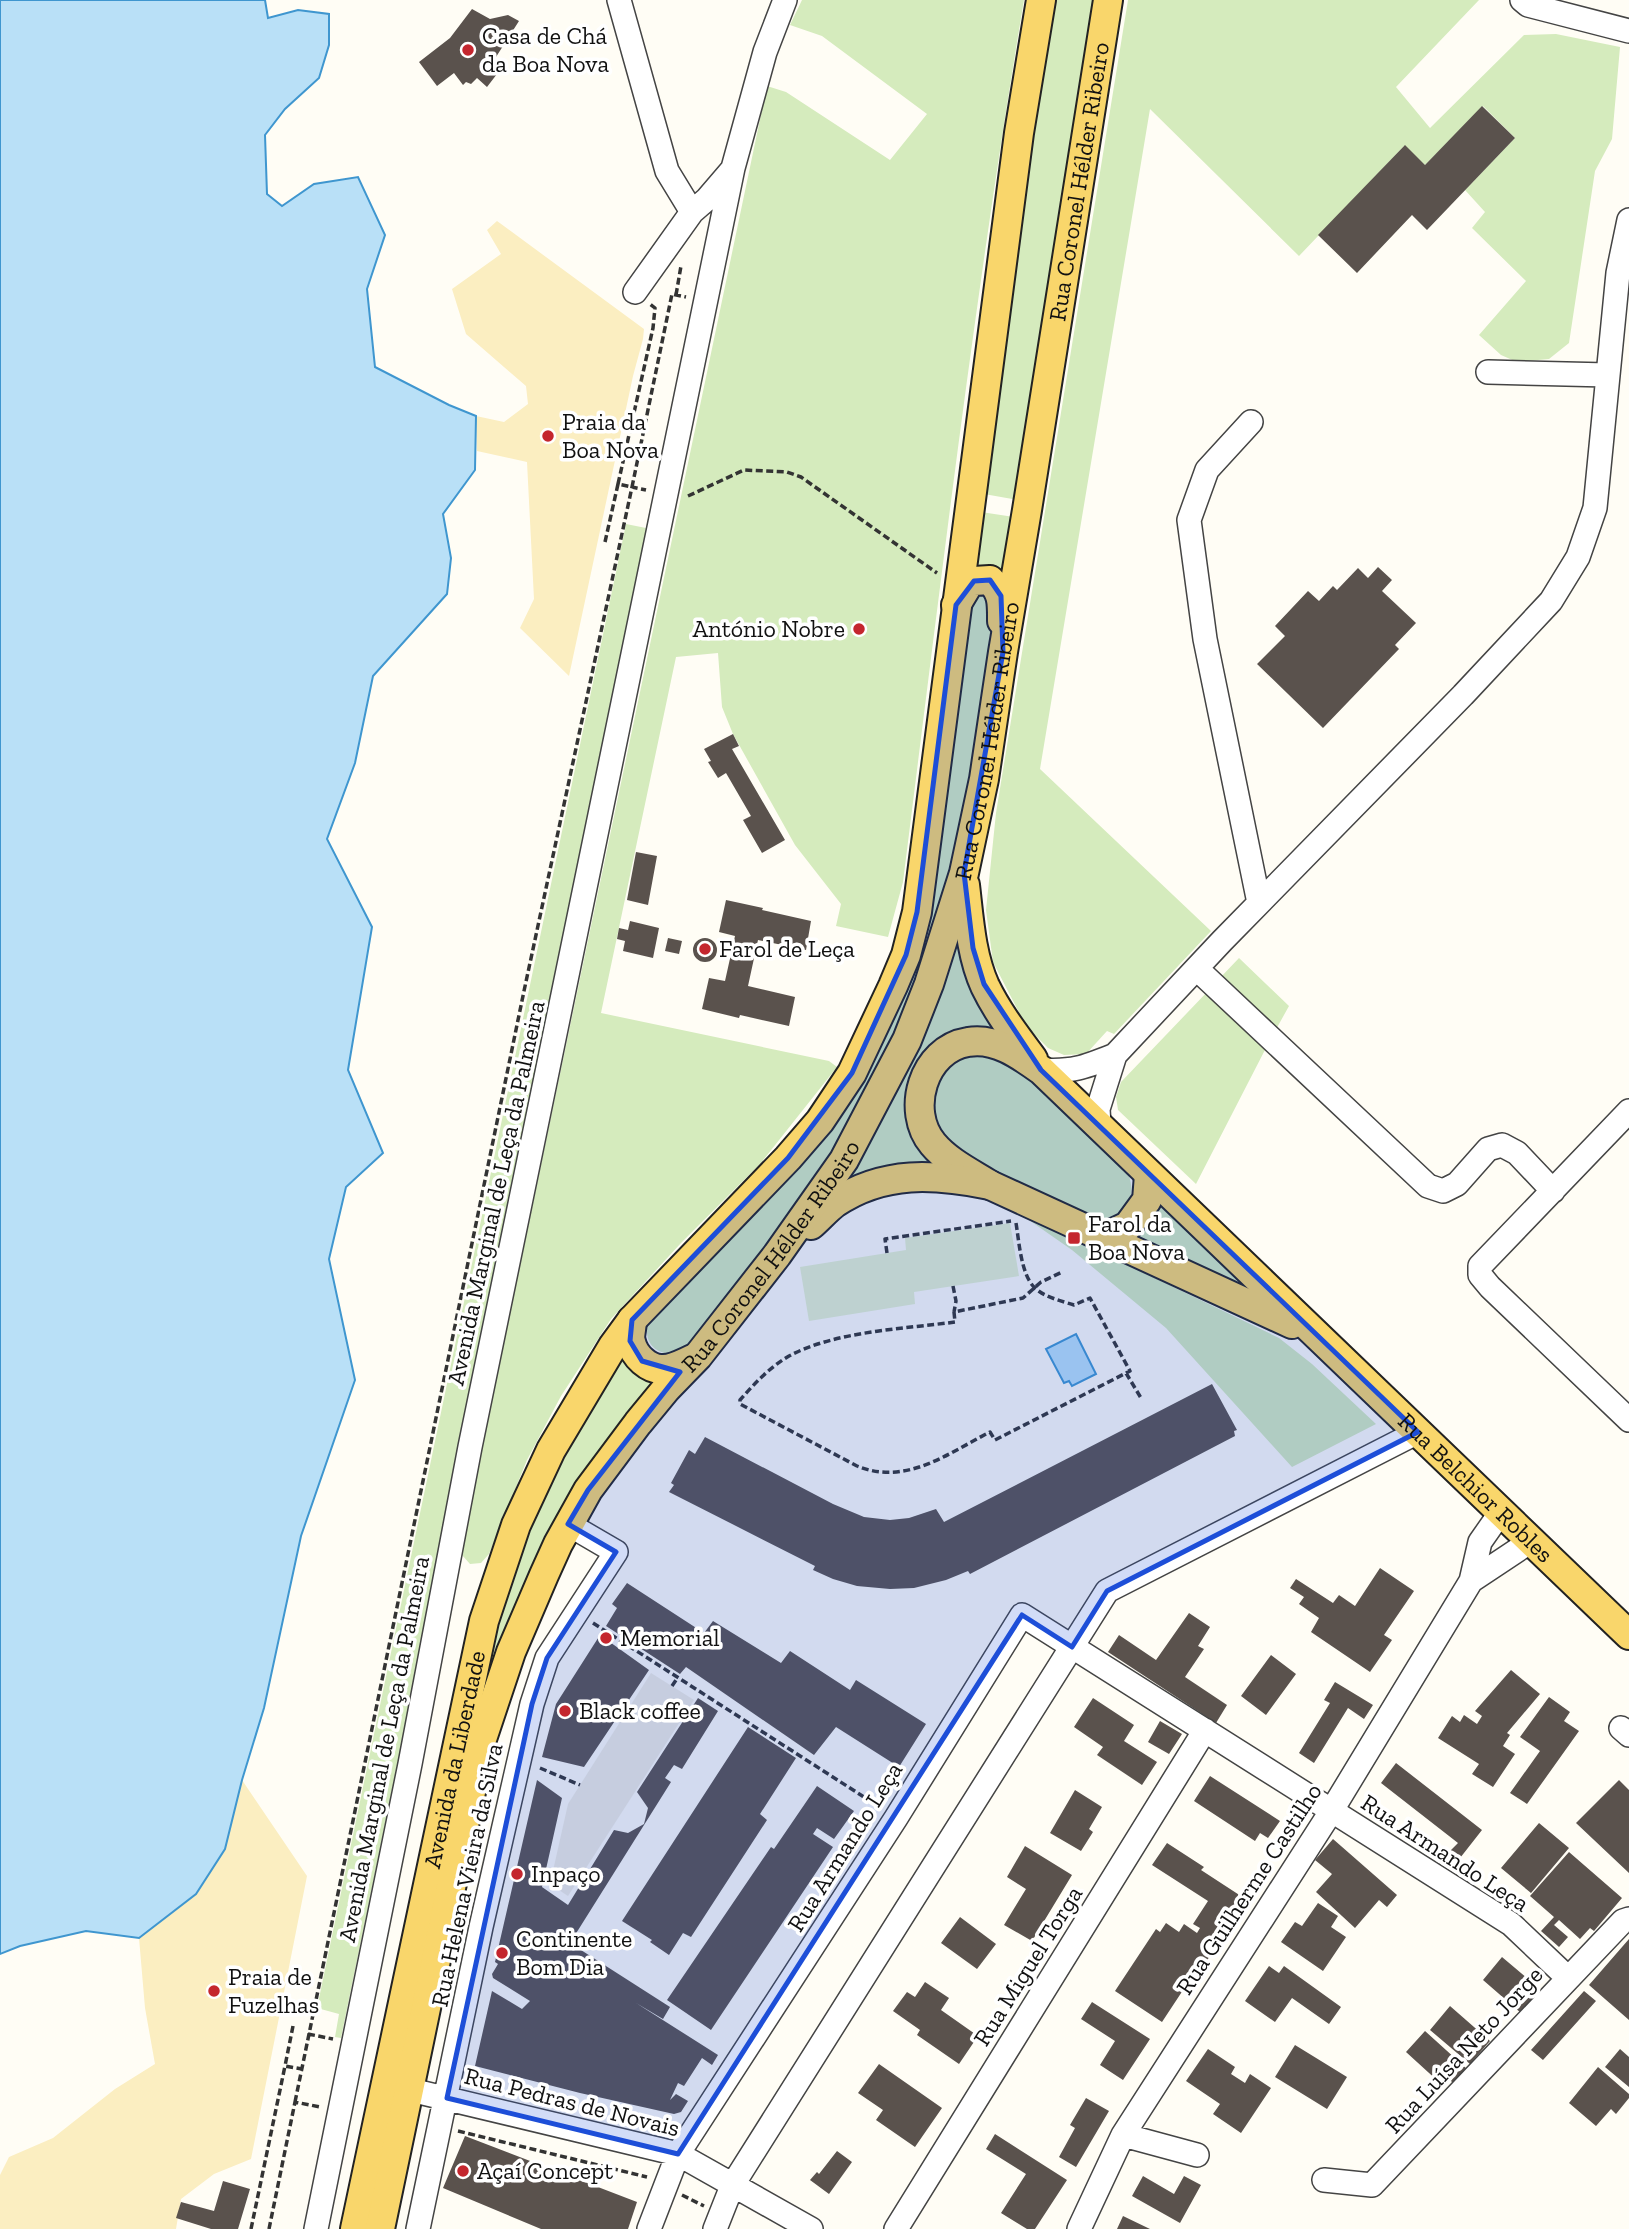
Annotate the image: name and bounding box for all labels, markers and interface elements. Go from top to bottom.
place label: Casa de Chá da Boa Nova [482,21,609,78]
street label: Rua Coronel Hélder Ribeiro [1042,40,1115,323]
marker: Casa de Chá da Boa Nova [460,42,476,58]
place label: Praia da Boa Nova [562,407,659,464]
marker: Praia da Boa Nova [540,428,556,444]
street label: Rua Coronel Hélder Ribeiro [948,600,1025,883]
place label: António Nobre [693,614,845,643]
marker: António Nobre [851,621,867,637]
place label: Farol de Leça [719,934,855,963]
marker: Farol de Leça [697,941,713,957]
street label: Avenida Marginal de Leça da Palmeira [441,998,551,1388]
street label: Rua Coronel Hélder Ribeiro [675,1135,866,1378]
place label: Farol da Boa Nova [1088,1209,1185,1266]
marker: Farol da Boa Nova [1066,1230,1082,1246]
street label: Rua Belchior Robles [1392,1406,1560,1568]
street label: Avenida Marginal de Leça da Palmeira [332,1553,435,1944]
place label: Memorial [620,1623,720,1652]
marker: Memorial [598,1630,614,1646]
street label: Avenida da Liberdade [417,1648,491,1871]
place label: Black coffee [579,1696,701,1725]
marker: Black coffee [557,1703,573,1719]
street label: Rua Helena Vieira da Silva [424,1740,509,2009]
street label: Rua Armando Leça [781,1756,909,1937]
street label: Rua Guilherme Castilho [1169,1778,1328,2000]
street label: Rua Armando Leça [1356,1788,1535,1918]
place label: Inpaço [531,1859,601,1888]
marker: Inpaço [509,1866,525,1882]
street label: Rua Miguel Torga [967,1880,1089,2051]
place label: Continente Bom Dia [516,1924,632,1981]
marker: Continente Bom Dia [494,1945,510,1961]
street label: Rua Luísa Neto Jorge [1379,1960,1549,2139]
place label: Praia de Fuzelhas [228,1962,319,2019]
marker: Praia de Fuzelhas [206,1983,222,1999]
street label: Rua Pedras de Novais [462,2061,683,2142]
place label: Açaí Concept [477,2156,613,2185]
marker: Açaí Concept [455,2163,471,2179]

